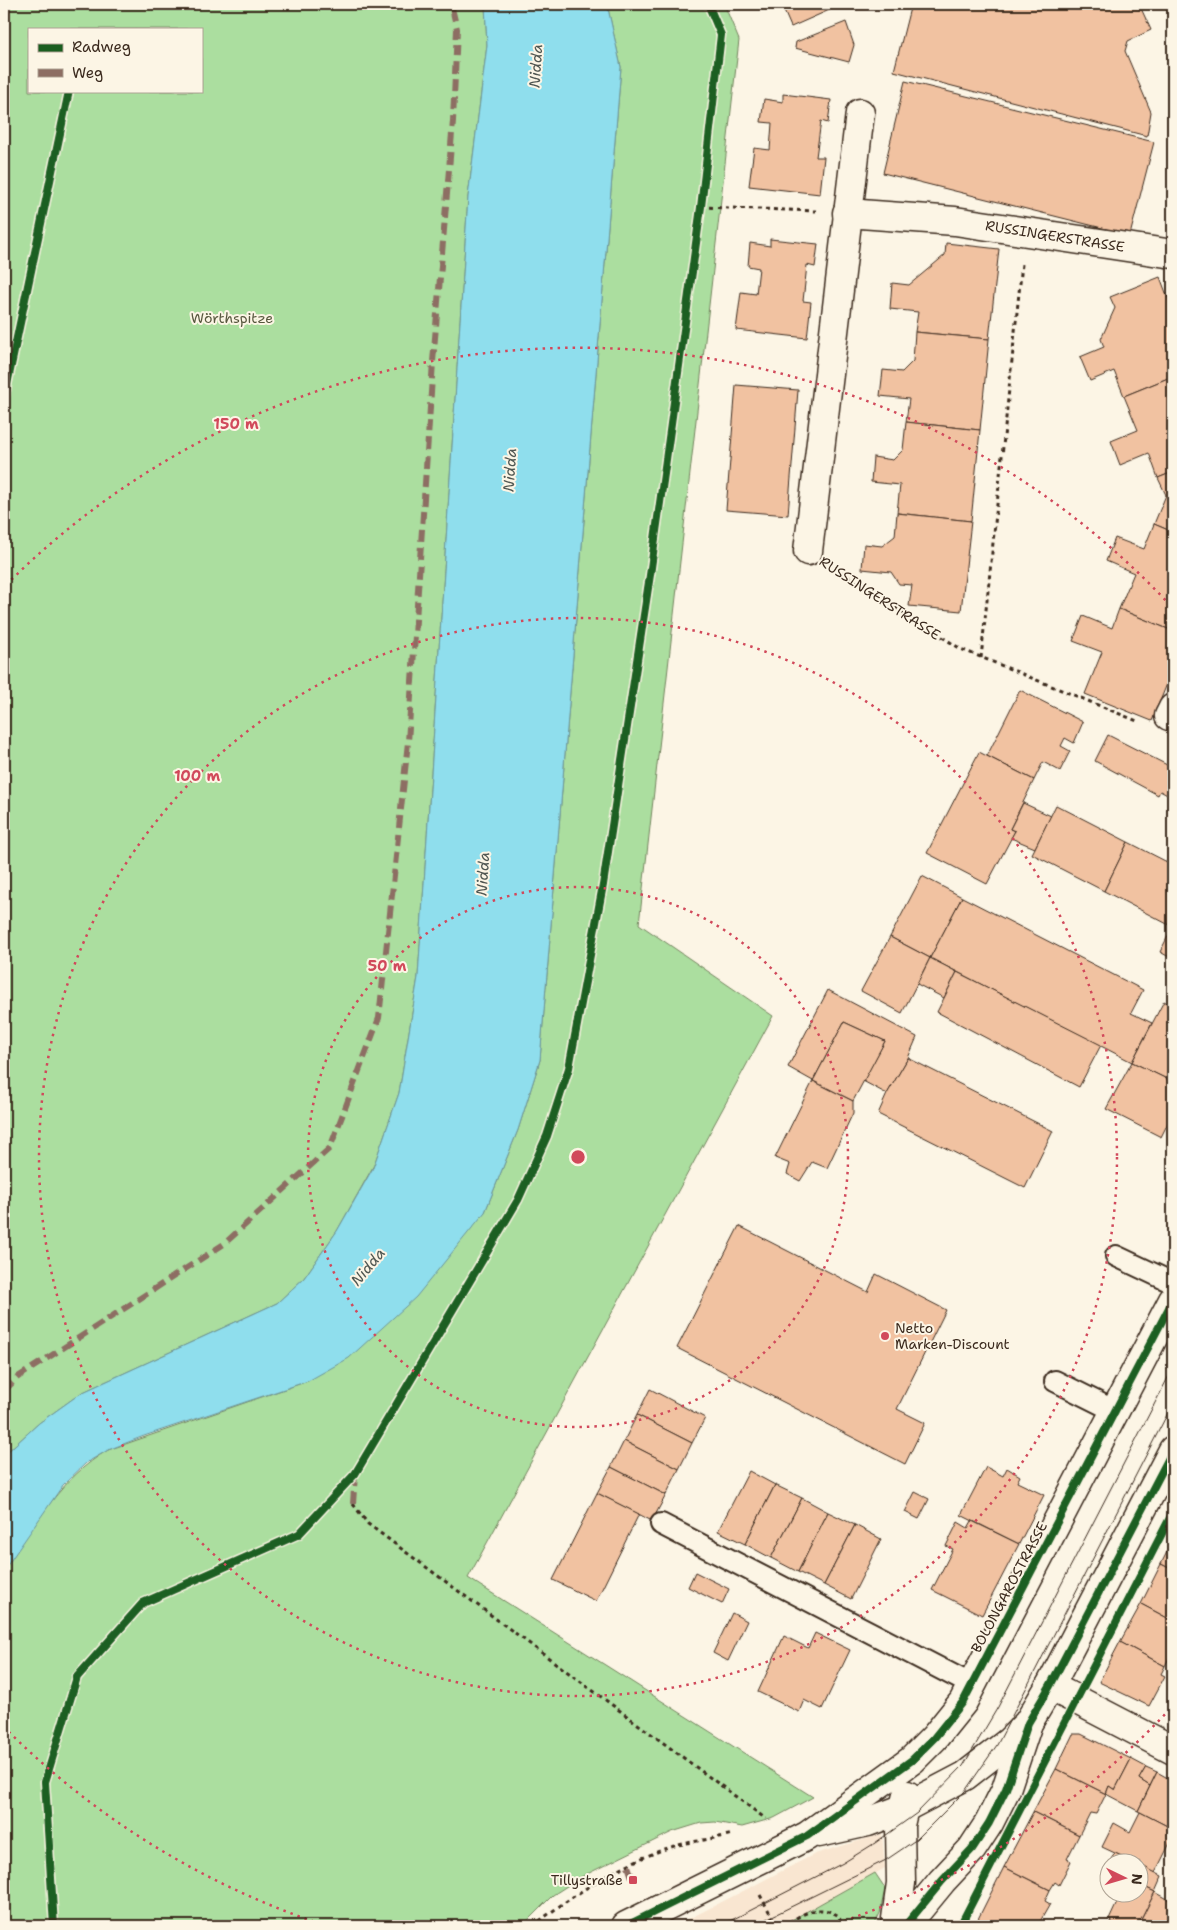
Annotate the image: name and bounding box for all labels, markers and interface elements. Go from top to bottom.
legend [28,28,202,92]
text: Radweg [72,37,131,57]
water label: Nidda [524,43,548,89]
text: Weg [72,63,103,83]
street label: RUSSINGERSTRASSE [984,216,1126,256]
park label: Wörthspitze [191,309,273,327]
text: 150 m [213,414,259,434]
water label: Nidda [498,447,522,493]
street label: RUSSINGERSTRASSE [816,552,944,644]
text: 100 m [174,766,220,786]
water label: Nidda [471,851,495,897]
text: 50 m [368,956,407,976]
centre of rings [569,1148,587,1166]
water label: Nidda [346,1244,390,1290]
place label: Netto Marken-Discount [895,1319,1010,1353]
marker: Netto Marken-Discount [879,1330,891,1342]
street label: BOLONGAROSTRASSE [967,1518,1051,1656]
north arrow [1100,1852,1150,1902]
place label: Tillystraße [551,1871,623,1889]
text: N [1128,1873,1146,1885]
marker: Tillystraße [627,1874,639,1886]

